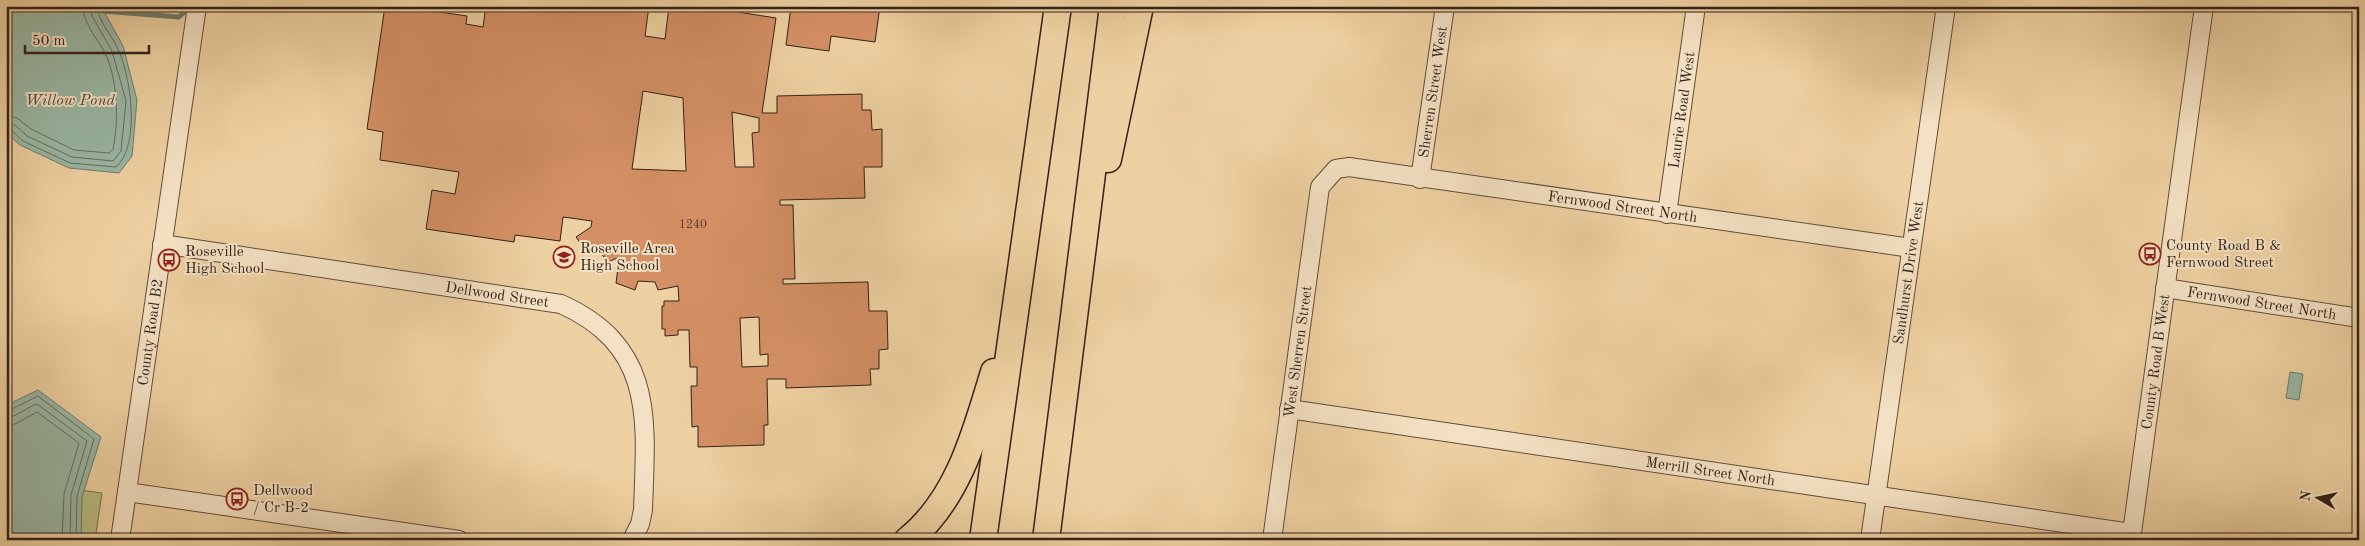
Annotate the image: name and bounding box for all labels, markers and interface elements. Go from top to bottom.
scale bar [25,22,149,54]
street label: Sherren Street West [1417,25,1451,159]
text: 50 m [32,34,66,49]
street label: Laurie Road West [1667,51,1699,170]
water label: Willow Pond [25,93,116,109]
street label: Fernwood Street North [1547,190,1698,226]
street label: Sandhurst Drive West [1892,200,1927,346]
house number: 1240 [679,219,707,231]
place label: County Road B & Fernwood Street [2166,239,2281,271]
place label: Roseville Area High School [580,242,675,274]
bus stop icon: County Road B & Fernwood Street [2138,242,2162,266]
place label: Roseville High School [185,245,264,277]
school or university icon: Roseville Area High School [552,245,576,269]
bus stop icon: Roseville High School [157,248,181,272]
street label: County Road B2 [136,278,167,387]
street label: Dellwood Street [444,281,550,311]
street label: West Sherren Street [1283,285,1315,419]
street label: Fernwood Street North [2186,286,2337,323]
street label: County Road B West [2140,293,2174,431]
street label: Merrill Street North [1644,456,1776,490]
north arrow [2292,474,2342,524]
place label: Dellwood / Cr B-2 [253,484,314,516]
bus stop icon: Dellwood / Cr B-2 [225,487,249,511]
text: N [2298,489,2314,503]

